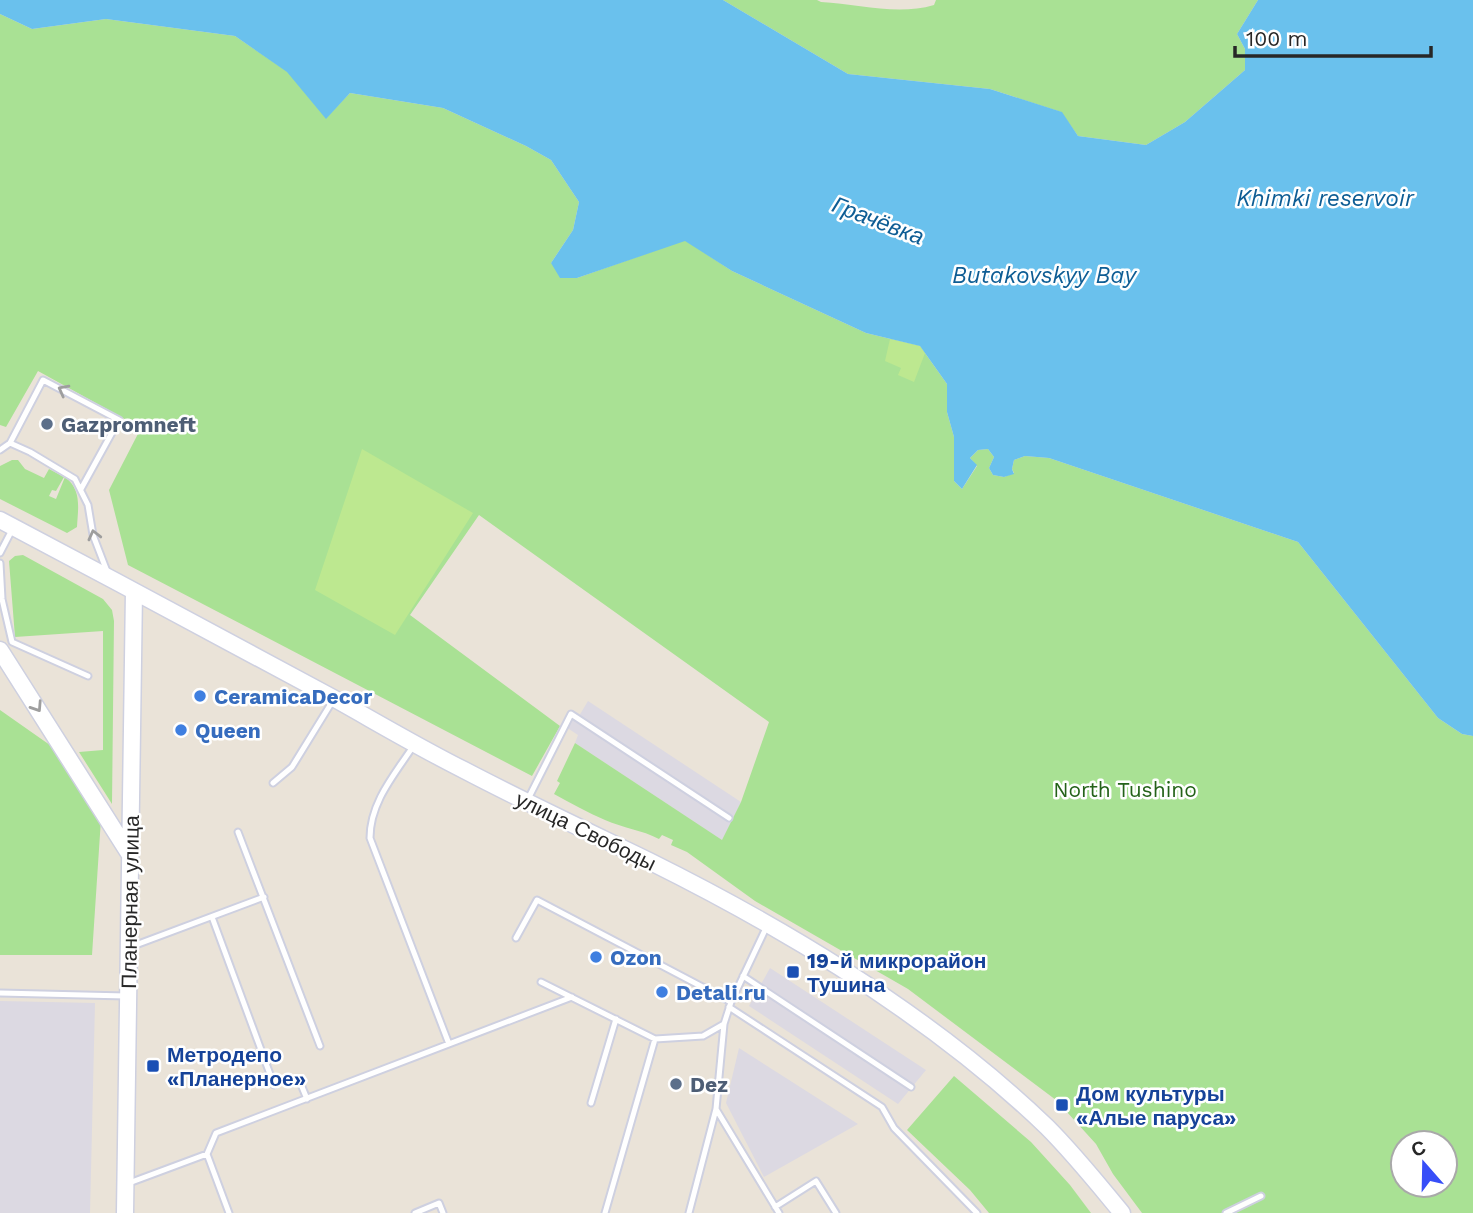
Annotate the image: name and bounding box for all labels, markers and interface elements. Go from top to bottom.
scale bar [1235,14,1431,58]
text: 100 m [1246,26,1308,51]
water label: Khimki reservoir [1236,185,1415,212]
water label: Грачёвка [828,191,928,251]
water label: Butakovskyy Bay [952,262,1137,289]
one-way arrow [57,385,70,399]
place label: Gazpromneft [61,412,196,437]
marker: Gazpromneft [39,416,55,432]
one-way arrow [88,529,102,541]
place label: CeramicaDecor [214,684,372,709]
marker: CeramicaDecor [192,688,208,704]
one-way arrow [28,700,41,713]
place label: Queen [195,718,261,743]
marker: Queen [173,722,189,738]
park label: North Tushino [1053,777,1197,802]
street label: улица Свободы [512,786,660,876]
street label: Планерная улица [116,815,144,989]
place label: Ozon [610,945,662,970]
place label: 19-й микрорайон Тушина [807,948,987,997]
marker: Ozon [588,949,604,965]
marker: 19-й микрорайон Тушина [785,964,801,980]
place label: Detali.ru [676,980,766,1005]
marker: Detali.ru [654,984,670,1000]
place label: Метродепо «Планерное» [167,1042,306,1091]
marker: Метродепо «Планерное» [145,1058,161,1074]
place label: Dez [690,1072,728,1097]
marker: Dez [668,1076,684,1092]
place label: Дом культуры «Алые паруса» [1076,1081,1236,1130]
marker: Дом культуры «Алые паруса» [1054,1097,1070,1113]
north arrow [1389,1129,1459,1199]
text: С [1408,1135,1429,1162]

